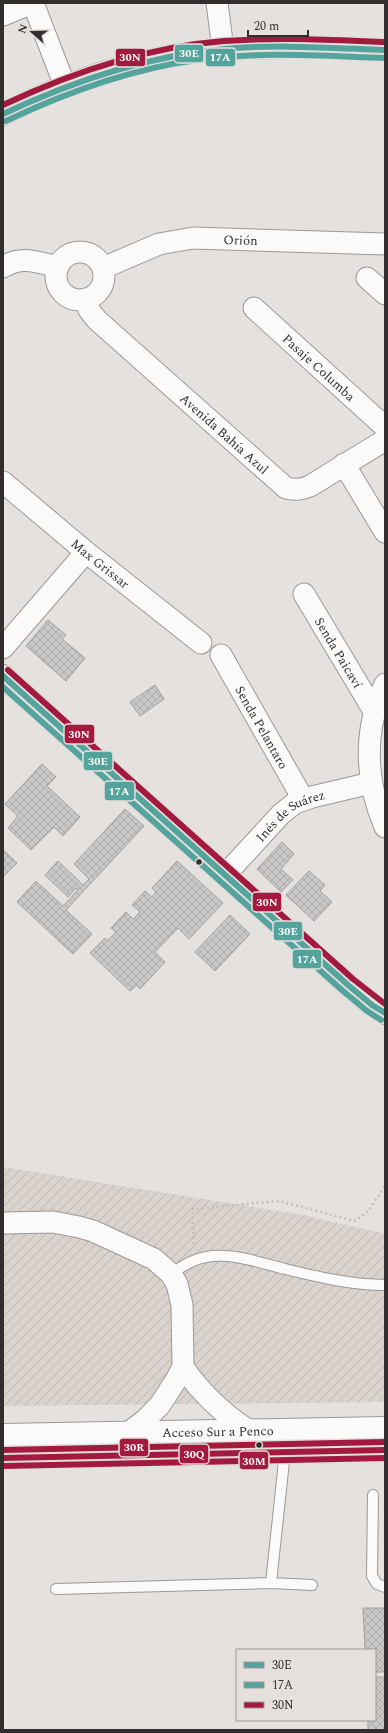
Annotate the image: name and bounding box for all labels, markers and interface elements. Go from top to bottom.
north arrow [12,12,52,52]
scale bar [248,12,308,38]
text: 20 m [254,17,279,36]
text: N [14,22,33,36]
line badge: 30E [174,44,204,63]
text: 30E [179,45,199,62]
line badge: 30N [115,48,146,67]
line badge: 17A [205,48,236,67]
text: 30N [119,49,141,66]
text: 17A [210,49,231,66]
street label: Orión [223,230,258,251]
street label: Pasaje Columba [278,329,360,407]
street label: Avenida Bahía Azul [175,389,273,479]
street label: Max Grissar [66,534,134,594]
street label: Senda Paicaví [309,614,367,693]
street label: Senda Pelantaro [229,682,293,773]
line badge: 30N [64,724,95,744]
text: 30N [68,726,90,743]
line badge: 30E [83,751,113,771]
text: 30E [88,753,108,770]
line badge: 17A [104,781,135,801]
text: 17A [109,783,130,800]
street label: Inés de Suárez [251,785,327,847]
unlabelled marker [194,857,204,867]
line badge: 30N [252,892,282,912]
text: 30N [256,894,278,911]
line badge: 30E [273,921,303,941]
text: 30E [278,923,298,940]
line badge: 17A [292,949,322,969]
text: 17A [297,951,318,968]
street label: Acceso Sur a Penco [162,1421,274,1443]
line badge: 30R [119,1438,149,1457]
text: 30R [124,1439,145,1456]
unlabelled marker [254,1440,264,1450]
line badge: 30Q [179,1444,209,1464]
text: 30Q [183,1446,205,1463]
line badge: 30M [239,1451,269,1470]
text: 30M [242,1453,266,1470]
legend [236,1649,376,1721]
text: 30E [272,1656,292,1675]
text: 17A [272,1676,293,1695]
text: 30N [272,1696,294,1715]

